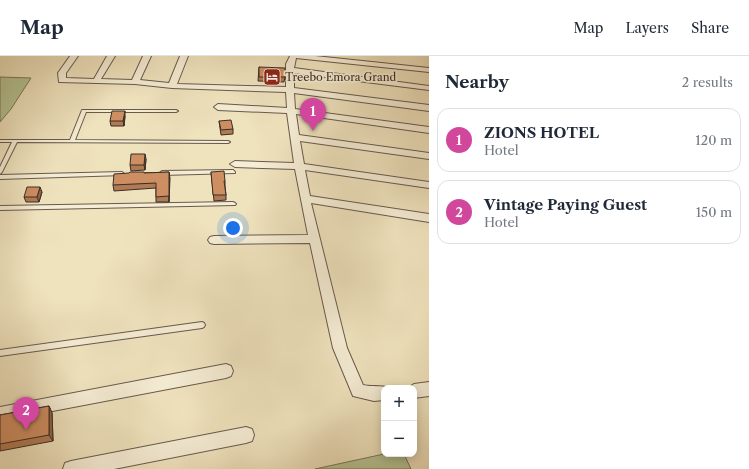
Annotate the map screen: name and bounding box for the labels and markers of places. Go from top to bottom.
hotel icon: Treebo Emora Grand [262,67,282,87]
place label: Treebo Emora Grand [285,70,397,84]
pin: 1 [300,98,326,131]
pin: 2 [13,397,39,430]

